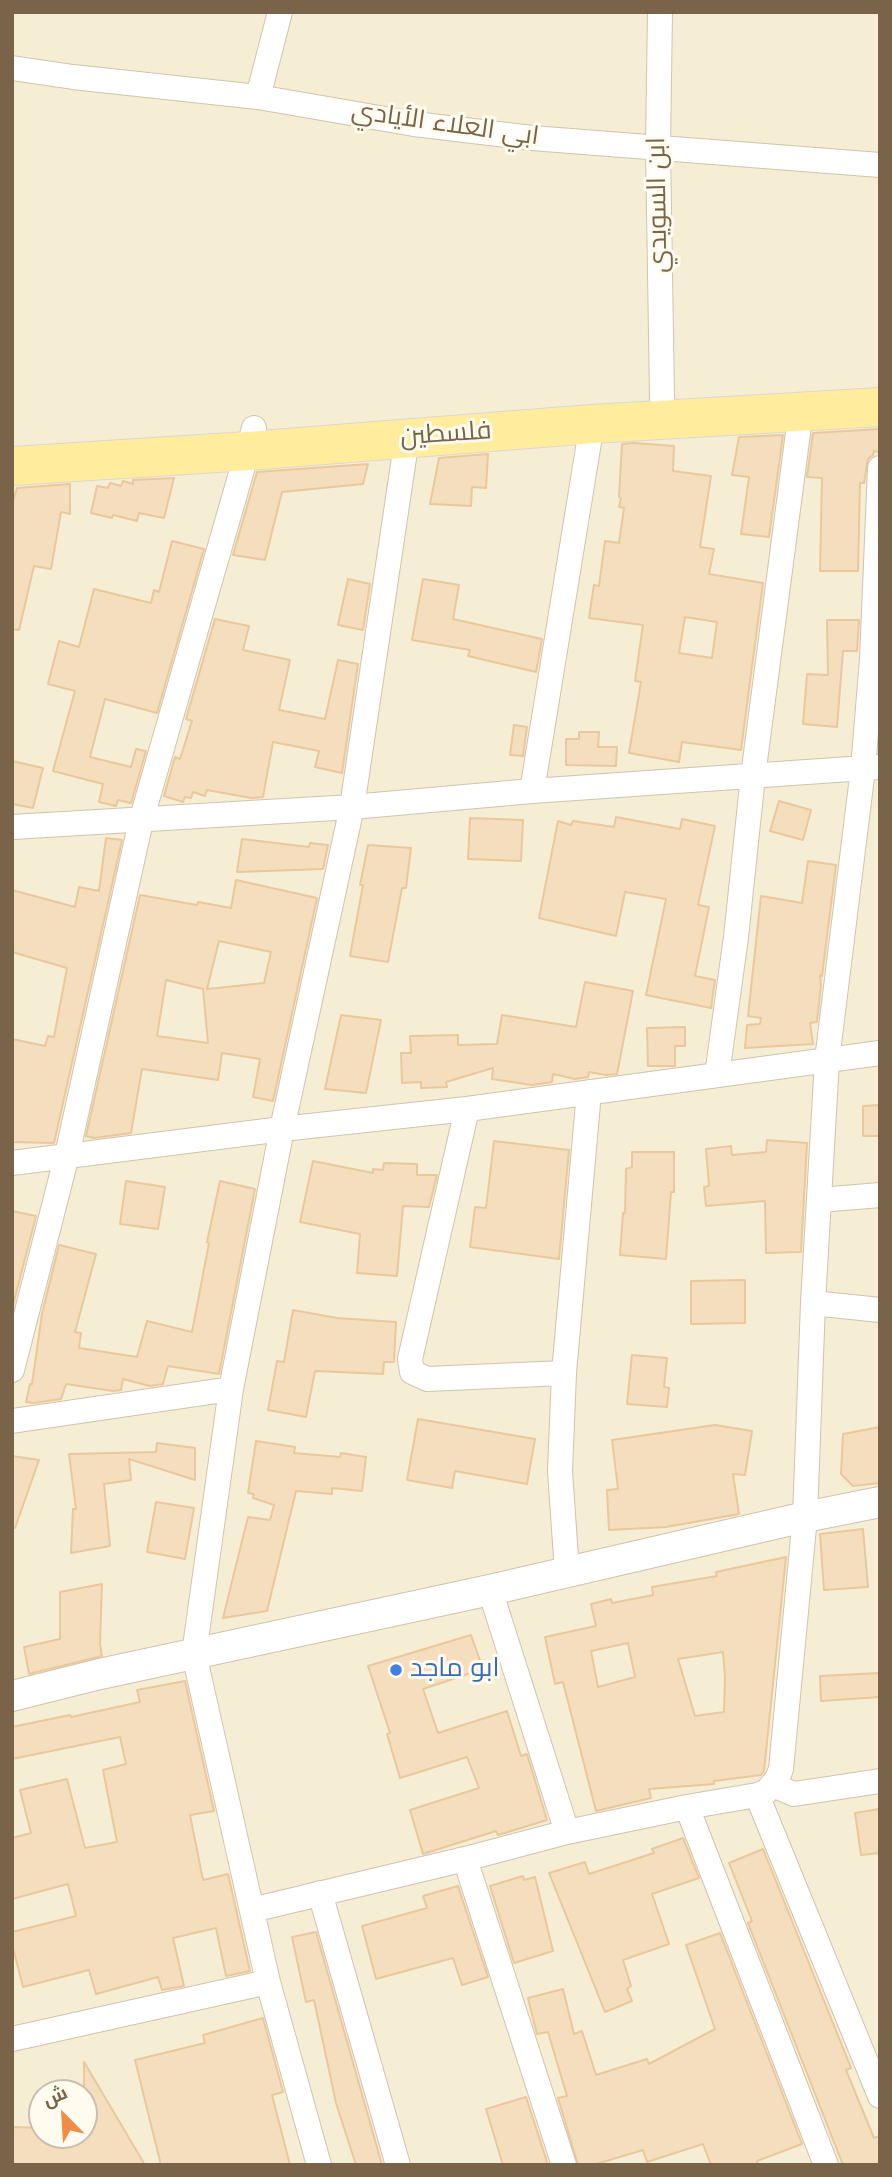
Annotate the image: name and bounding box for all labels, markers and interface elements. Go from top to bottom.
street label: ابي العلاء الأيادي [349,96,541,154]
street label: ابن السويدي [642,137,676,273]
street label: فلسطين [399,416,493,454]
place label: ابو ماجد [410,1654,499,1686]
marker: ابو ماجد [388,1662,404,1678]
north arrow [28,2079,98,2149]
text: ش [38,2079,72,2113]

